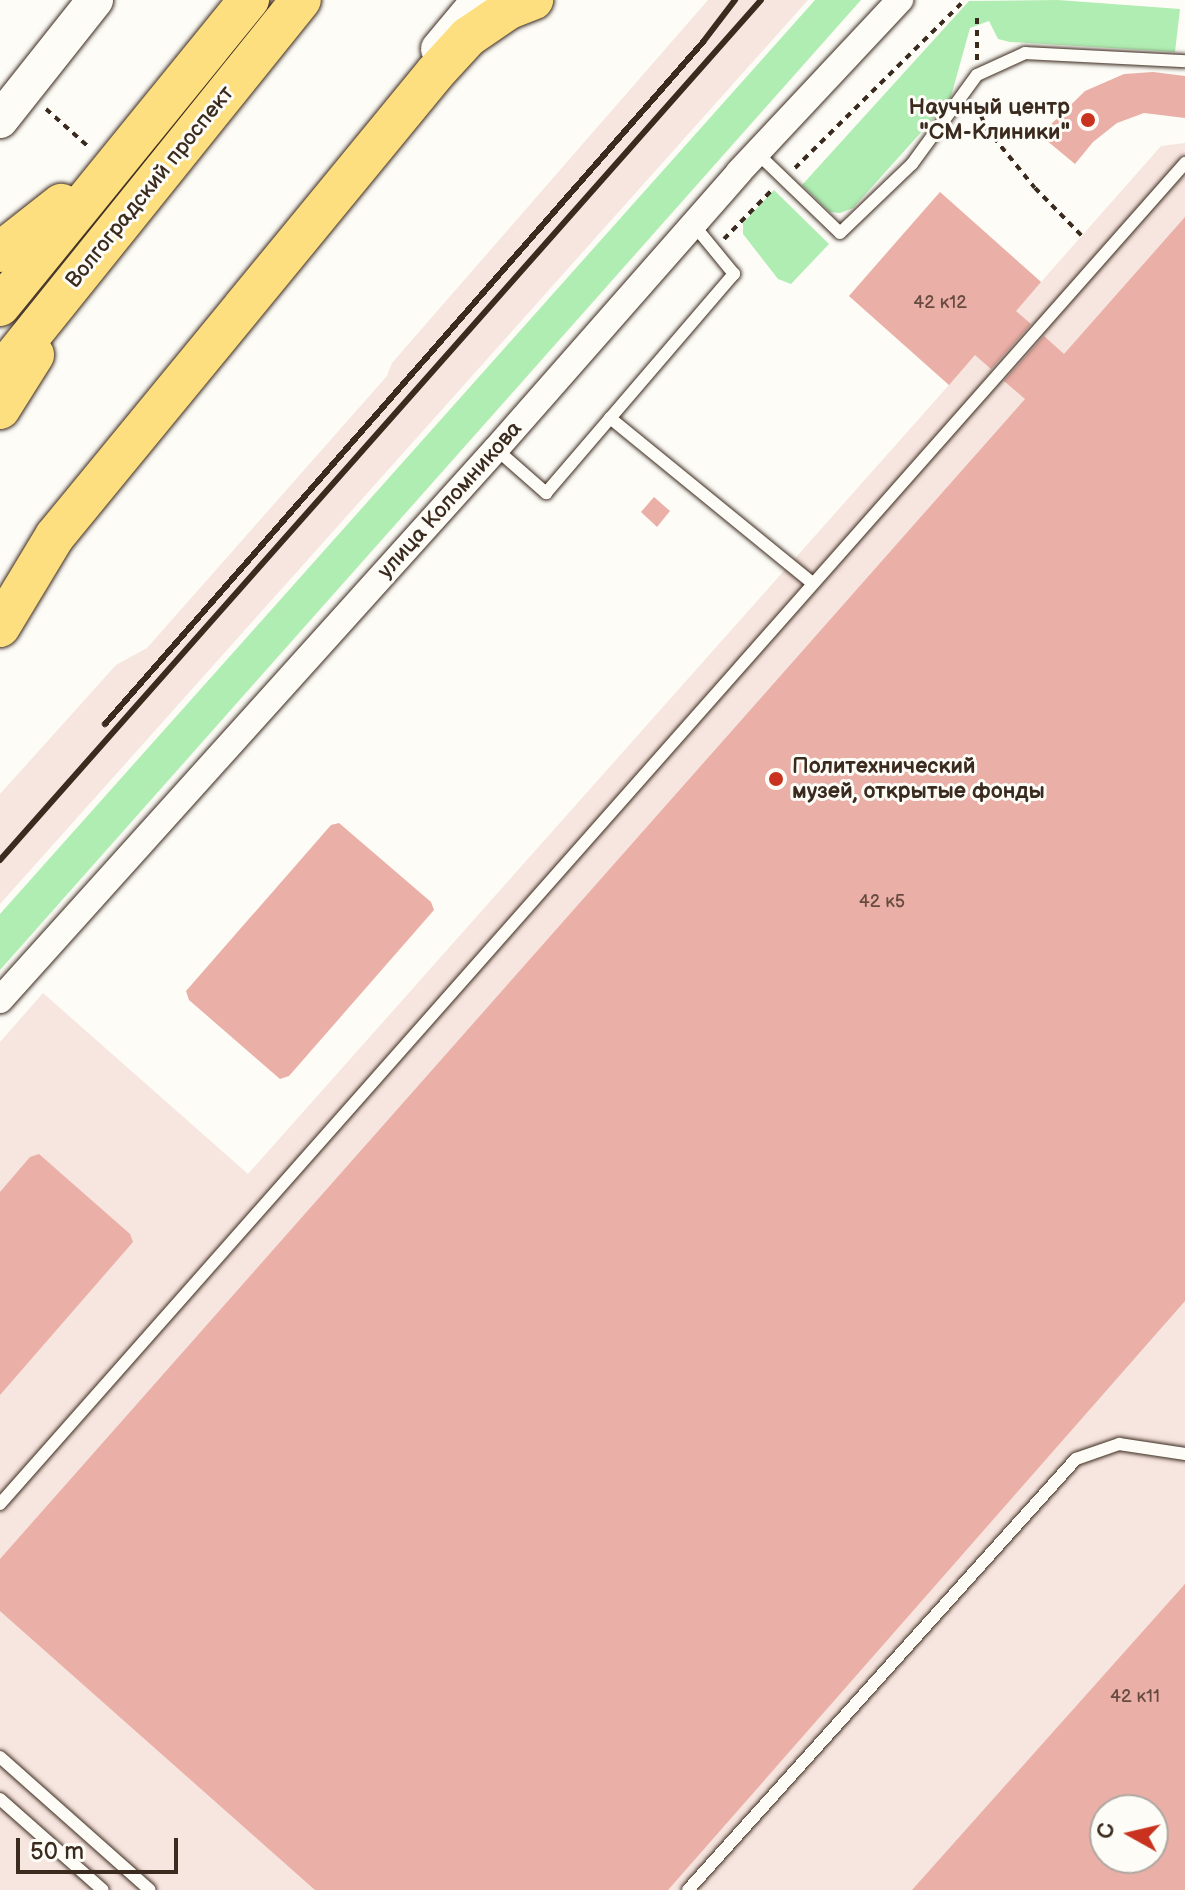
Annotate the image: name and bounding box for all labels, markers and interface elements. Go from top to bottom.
street label: Волгоградский проспект [60,81,240,293]
place label: Научный центр "СМ-Клиники" [908,94,1070,146]
marker: Научный центр "СМ-Клиники" [1077,109,1099,131]
house number: 42 к12 [913,292,967,314]
street label: улица Коломникова [372,416,528,584]
place label: Политехнический музей, открытые фонды [792,753,1045,804]
marker: Политехнический музей, открытые фонды [767,770,785,788]
house number: 42 к5 [859,891,905,913]
house number: 42 к11 [1110,1686,1160,1708]
north arrow [1089,1794,1169,1874]
text: С [1092,1821,1121,1840]
scale bar [20,1822,182,1872]
text: 50 m [30,1837,84,1866]

